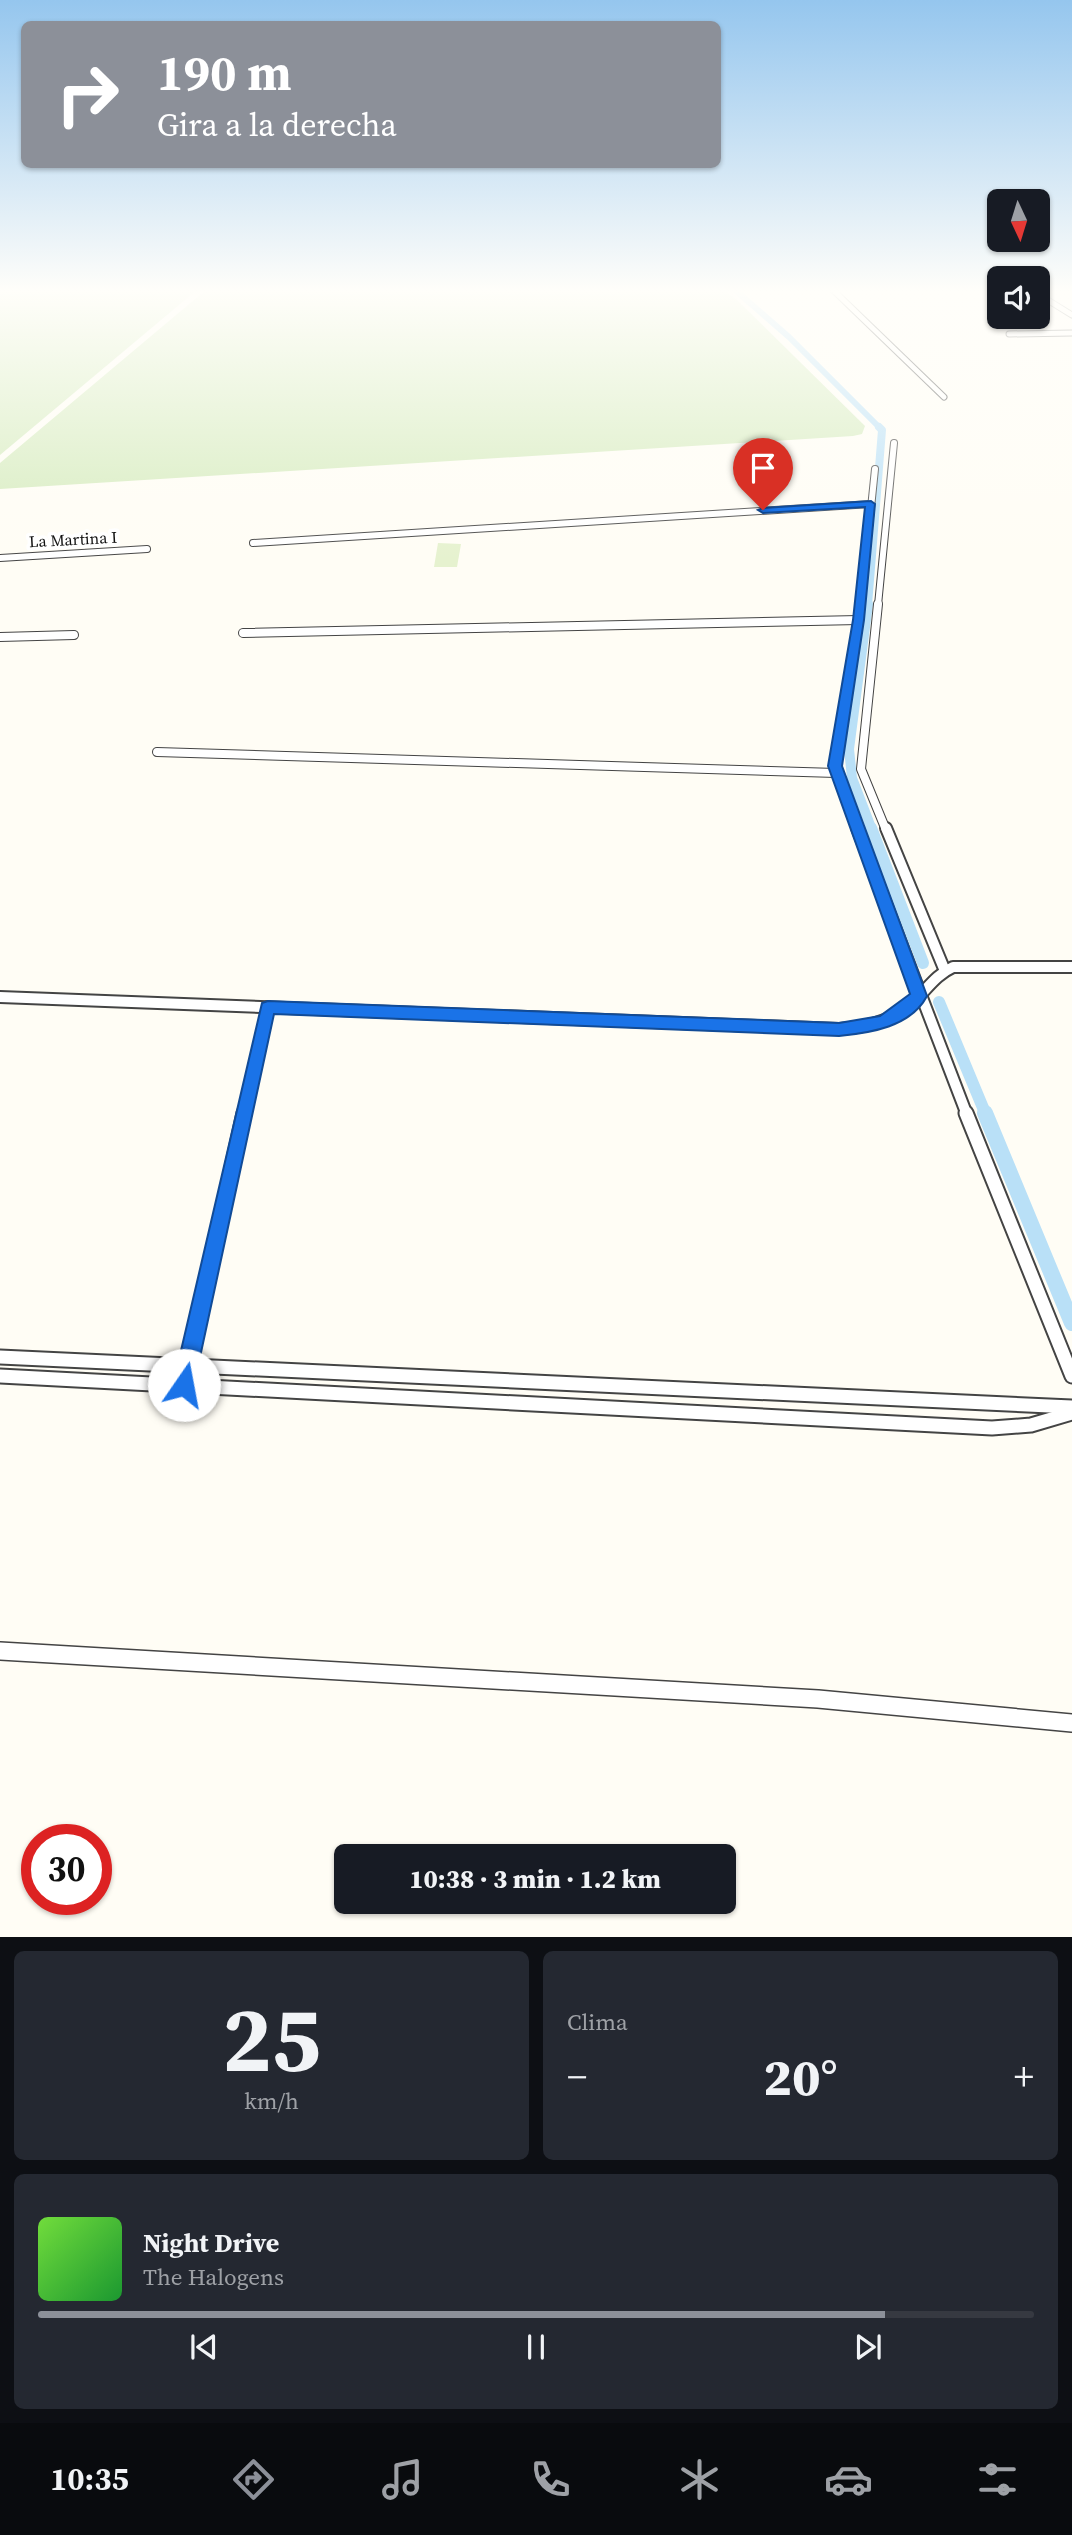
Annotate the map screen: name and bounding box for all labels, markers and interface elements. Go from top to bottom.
text: 190 m [157,39,292,106]
icon: right [42,49,133,140]
text: Gira a la derecha [157,103,397,147]
north arrow [987,189,1050,252]
map controls [987,189,1050,329]
button: sound [987,266,1050,329]
pin [733,438,793,510]
icon: arrive [744,449,782,487]
street label: La Martina I [28,526,118,552]
position arrow [147,1348,221,1422]
speed limit sign: 30 [21,1824,112,1915]
text: 10:38 · 3 min · 1.2 km [409,1861,661,1897]
text: 25 [222,1977,321,2101]
text: Clima [567,2006,628,2038]
text: 20° [763,2041,838,2112]
text: − [567,2051,587,2103]
text: + [1014,2051,1034,2103]
text: km/h [244,2085,299,2117]
text: Night Drive [143,2225,279,2261]
text: The Halogens [143,2261,284,2293]
icon: previous [185,2328,223,2366]
icon: pause [517,2328,555,2366]
icon: next [849,2328,887,2366]
icon: directions [229,2455,278,2504]
icon: music [378,2455,427,2504]
icon: phone [526,2455,575,2504]
icon: climate [675,2455,724,2504]
icon: car [824,2455,873,2504]
icon: filters [973,2455,1022,2504]
text: 10:35 [50,2457,129,2501]

